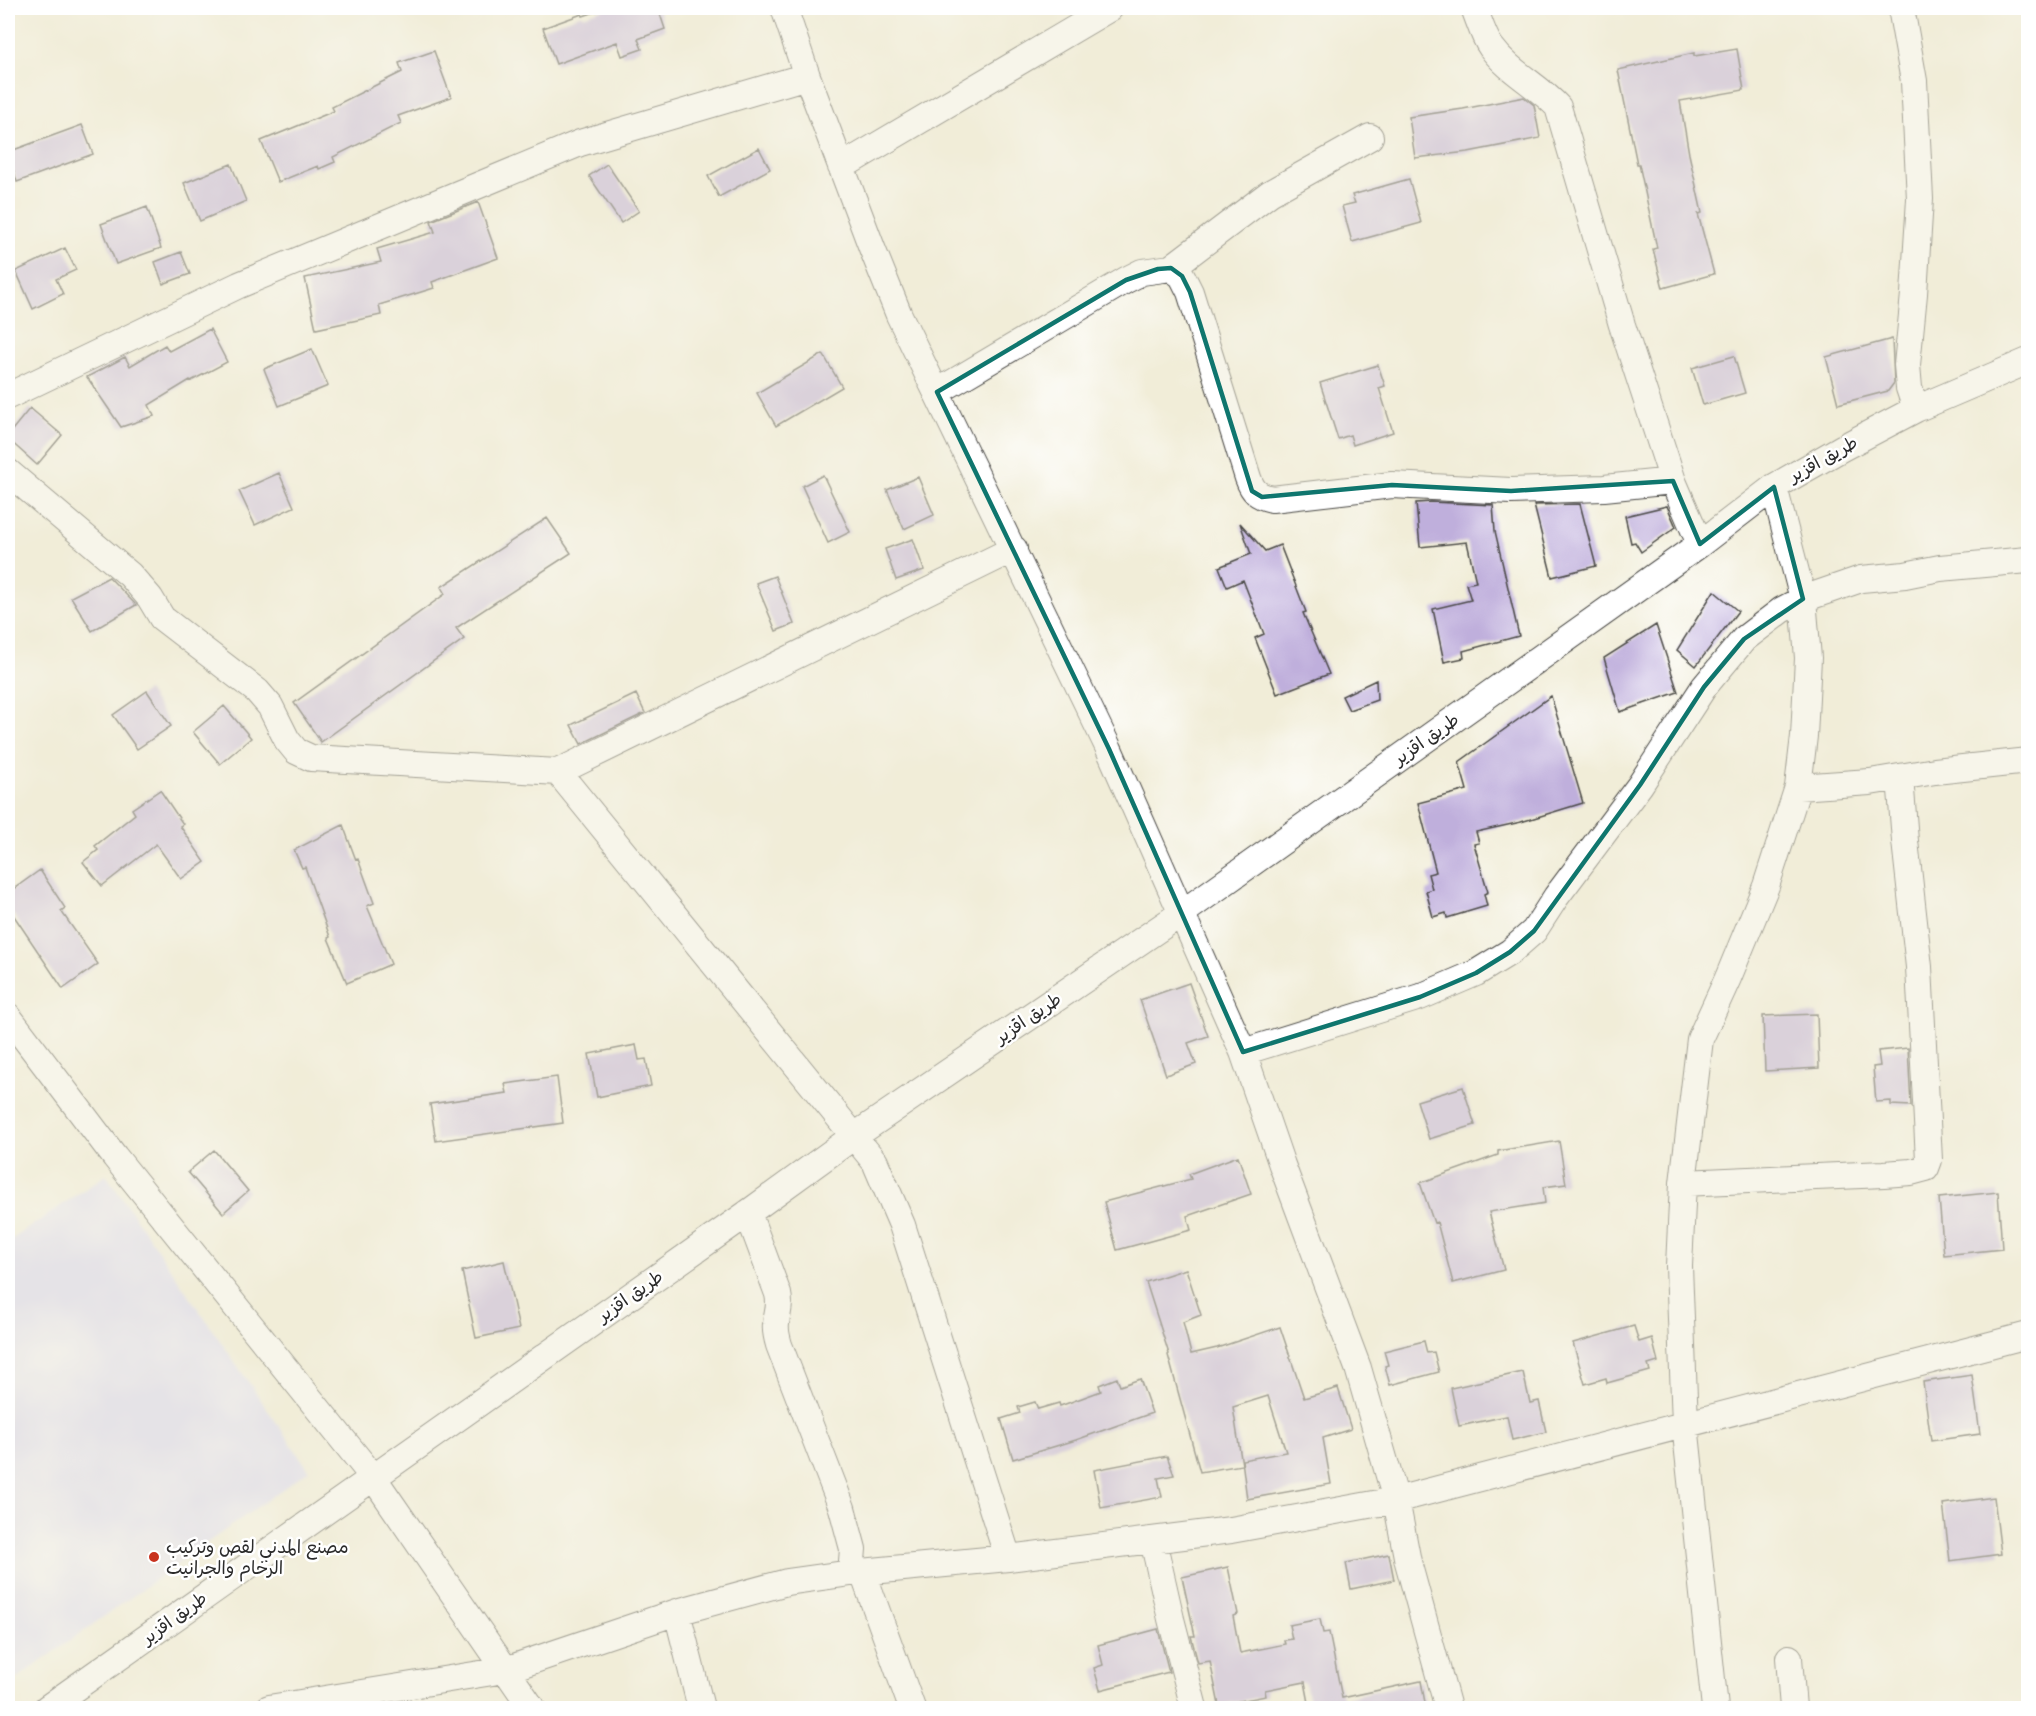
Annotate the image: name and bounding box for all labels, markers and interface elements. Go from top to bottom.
street label: طريق اقزير [1780,427,1864,492]
street label: طريق اقزير [1384,704,1466,775]
street label: طريق اقزير [986,984,1068,1054]
street label: طريق اقزير [588,1261,670,1332]
place label: مصنع المدني لقص وتركيب الرخام والجرانيت [166,1531,348,1584]
marker: مصنع المدني لقص وتركيب الرخام والجرانيت [147,1550,161,1564]
street label: طريق اقزير [132,1583,214,1654]

